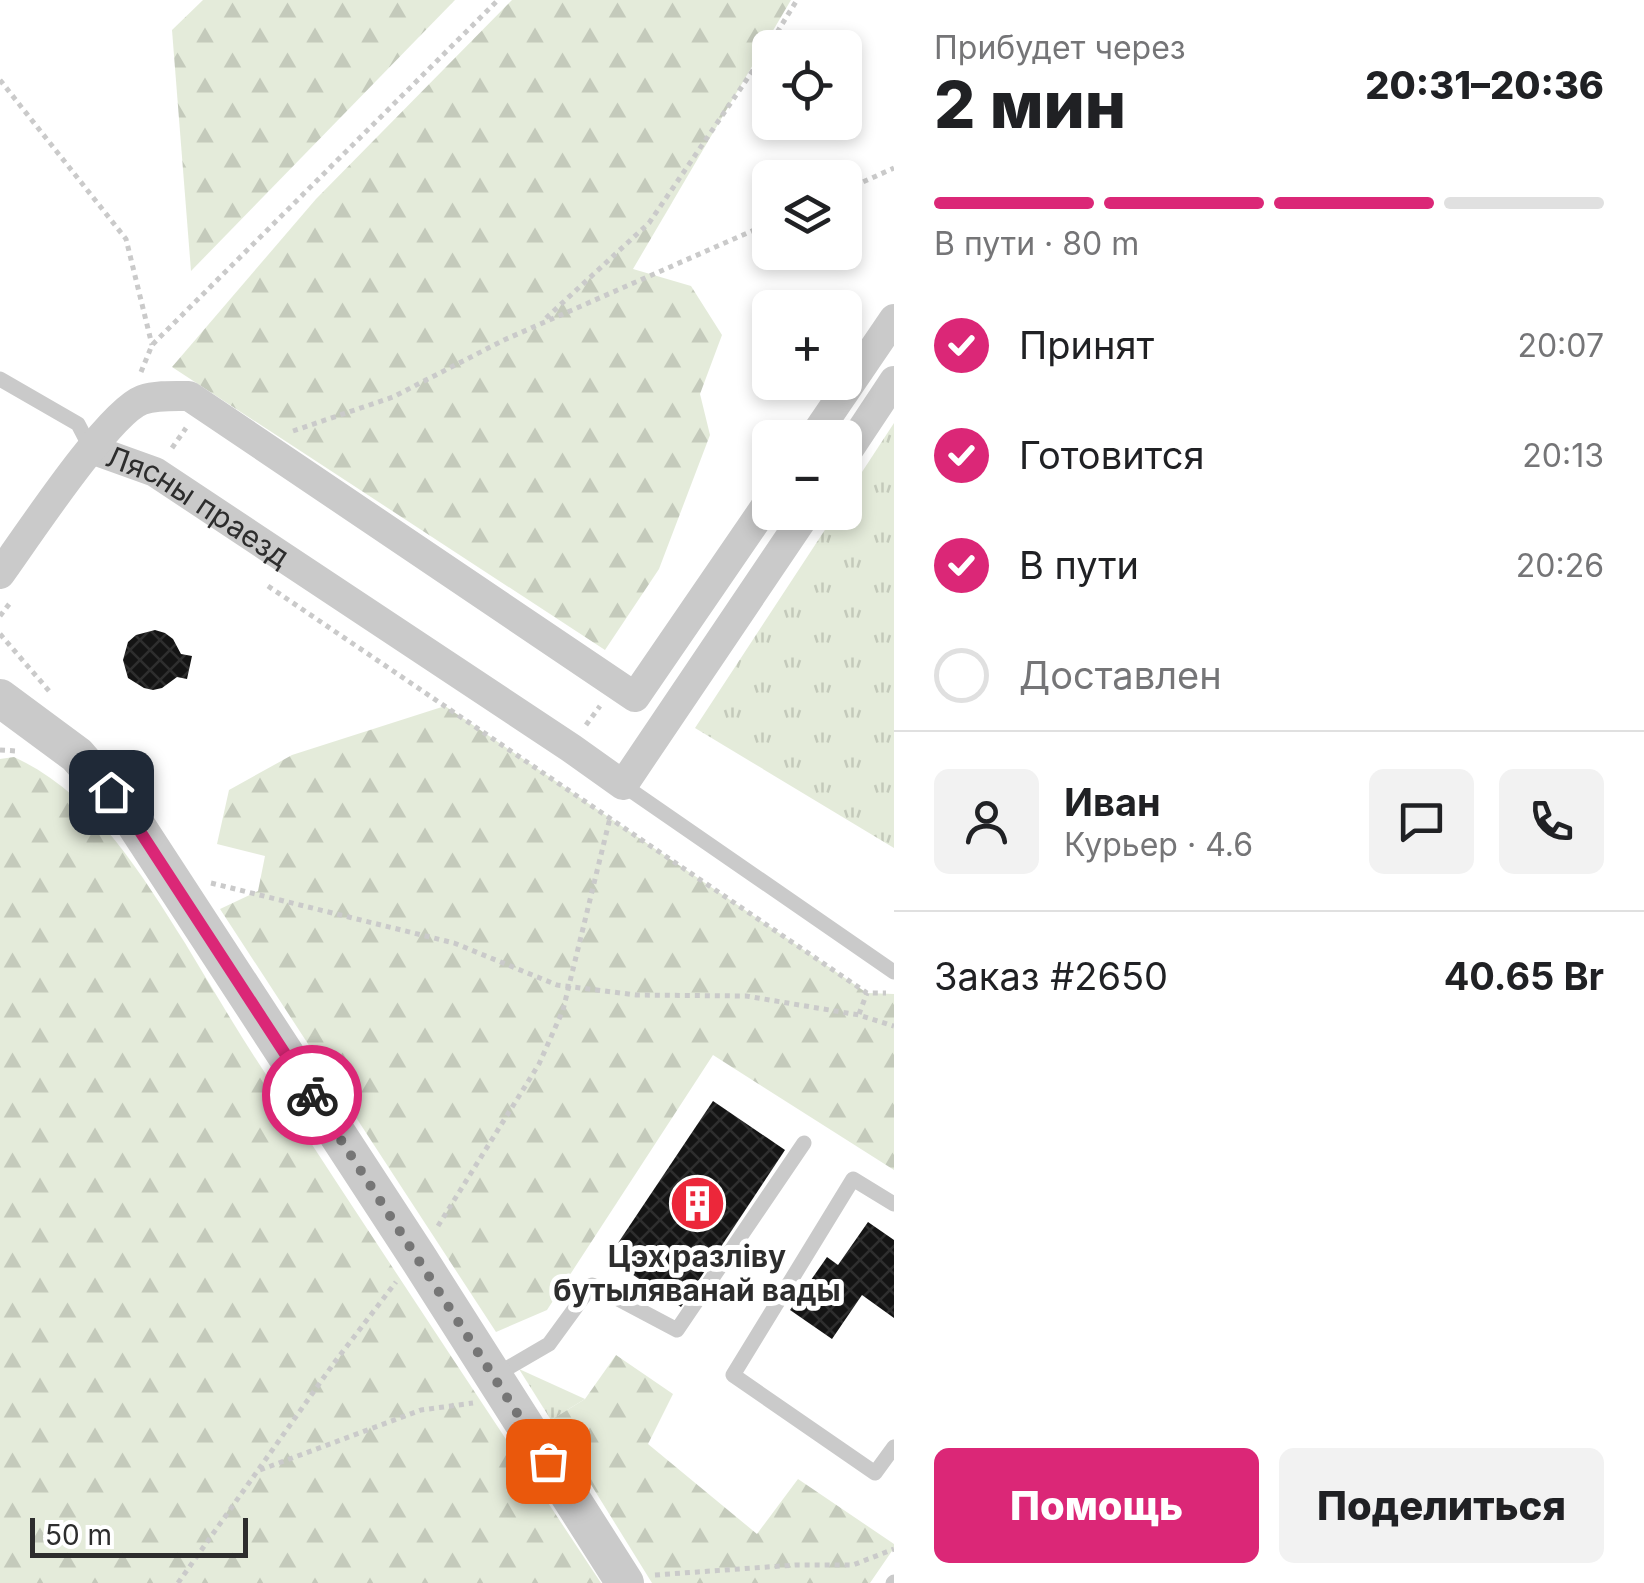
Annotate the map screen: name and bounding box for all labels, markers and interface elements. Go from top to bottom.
text: Прибудет через [934,28,1186,67]
map controls [752,30,862,530]
button: locate [752,30,862,140]
text: 20:31–20:36 [1365,62,1604,108]
text: 2 мин [934,65,1126,144]
button: layers [752,160,862,270]
text: В пути · 80 m [934,224,1139,263]
button: + [752,290,862,400]
icon: check [934,318,989,373]
text: Принят [1019,322,1154,368]
text: 20:07 [1517,326,1604,365]
button: − [752,420,862,530]
icon: check [934,428,989,483]
text: Готовится [1019,432,1204,478]
text: 20:13 [1522,436,1604,475]
street label: Лясны праезд [101,438,297,575]
icon: check [934,538,989,593]
text: В пути [1019,542,1139,588]
text: 20:26 [1516,546,1604,585]
text: Доставлен [1019,652,1222,698]
pin [69,750,154,835]
icon: home [84,765,139,820]
button: person [934,769,1039,874]
button: chat [1369,769,1474,874]
button: phone [1499,769,1604,874]
text: Иван [1064,779,1161,825]
text: Курьер · 4.6 [1064,825,1253,864]
text: Заказ #2650 [934,953,1168,999]
text: 40.65 Br [1444,953,1604,999]
courier [262,1045,362,1145]
icon: bike [285,1068,340,1123]
building icon: Цэх разліву бутыляванай вады [667,1174,727,1234]
place label: Цэх разліву бутыляванай вады [553,1238,841,1308]
pin [506,1419,591,1504]
icon: bag [521,1434,576,1489]
button: Помощь [934,1448,1259,1563]
button: Поделиться [1279,1448,1604,1563]
scale bar [30,1513,248,1558]
text: 50 m [45,1518,112,1552]

